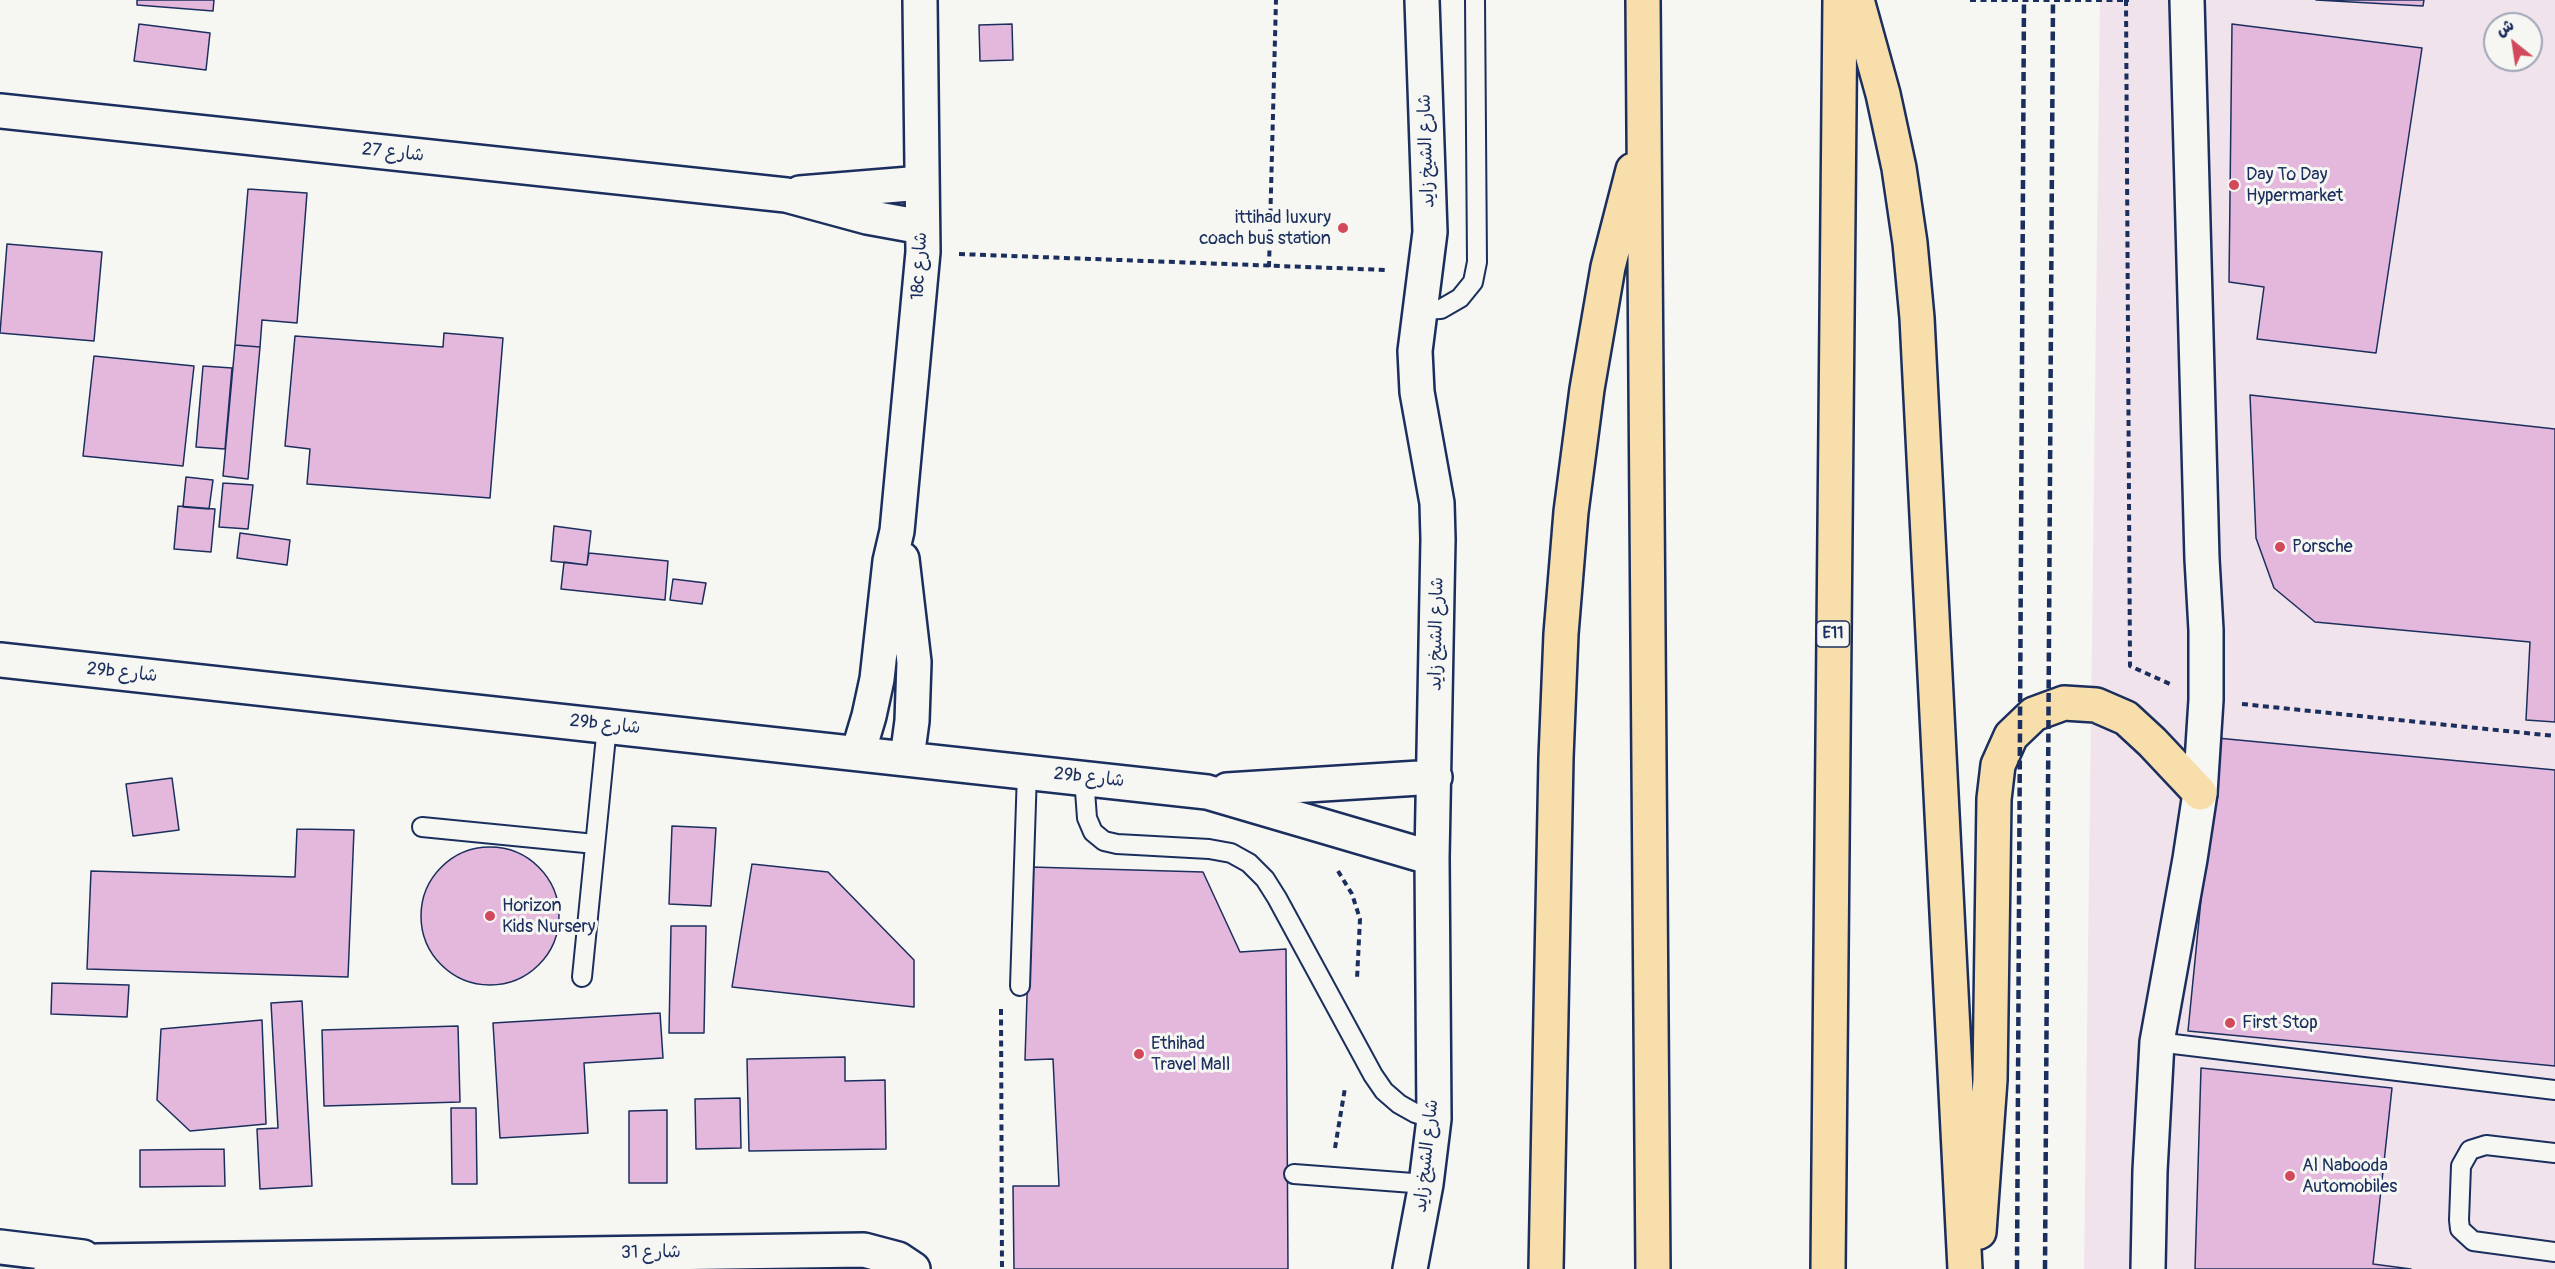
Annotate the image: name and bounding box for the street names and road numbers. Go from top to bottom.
street label: شارع الشيخ زايد [1414,94,1440,208]
street label: شارع 27 [361,139,425,167]
street label: 18c شارع [907,231,933,301]
street label: شارع الشيخ زايد [1425,577,1449,691]
road number: E11 [1816,621,1850,647]
street label: 29b شارع [86,659,158,687]
street label: 29b شارع [569,711,641,739]
street label: 29b شارع [1053,764,1125,792]
street label: شارع الشيخ زايد [1410,1098,1444,1214]
street label: شارع 31 [621,1242,681,1264]

